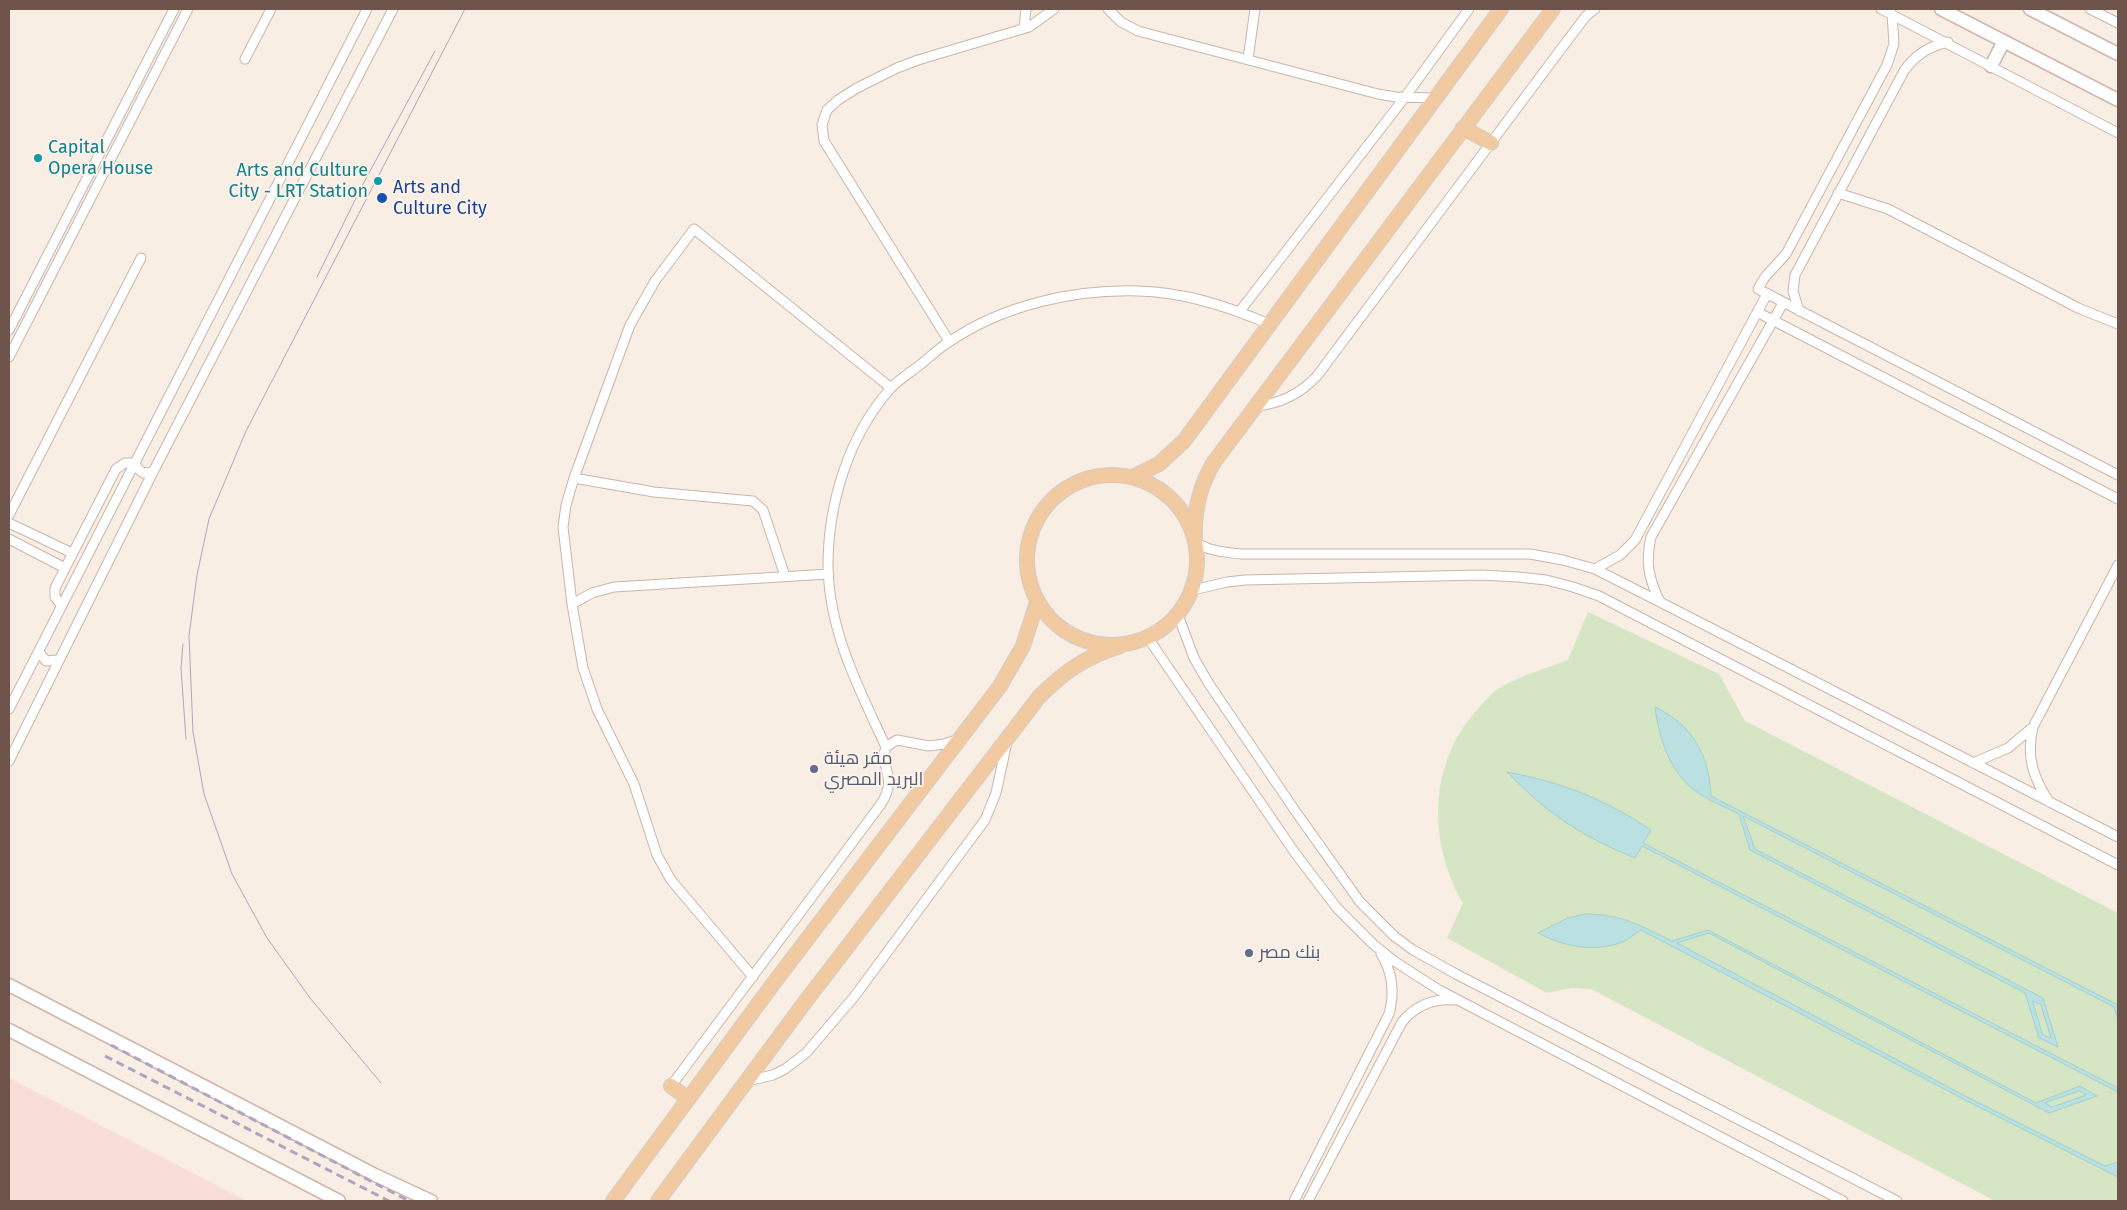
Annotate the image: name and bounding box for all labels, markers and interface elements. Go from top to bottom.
place label: Capital Opera House [48,137,153,180]
marker: Capital Opera House [32,152,44,164]
place label: Arts and Culture City - LRT Station [229,160,368,202]
marker: Arts and Culture City - LRT Station [372,175,384,187]
place label: Arts and Culture City [393,177,487,220]
marker: Arts and Culture City [375,191,389,205]
place label: مقر هيئة البريد المصري [824,748,923,791]
marker: مقر هيئة البريد المصري [808,763,820,775]
place label: بنك مصر [1259,942,1320,964]
marker: بنك مصر [1243,947,1255,959]

